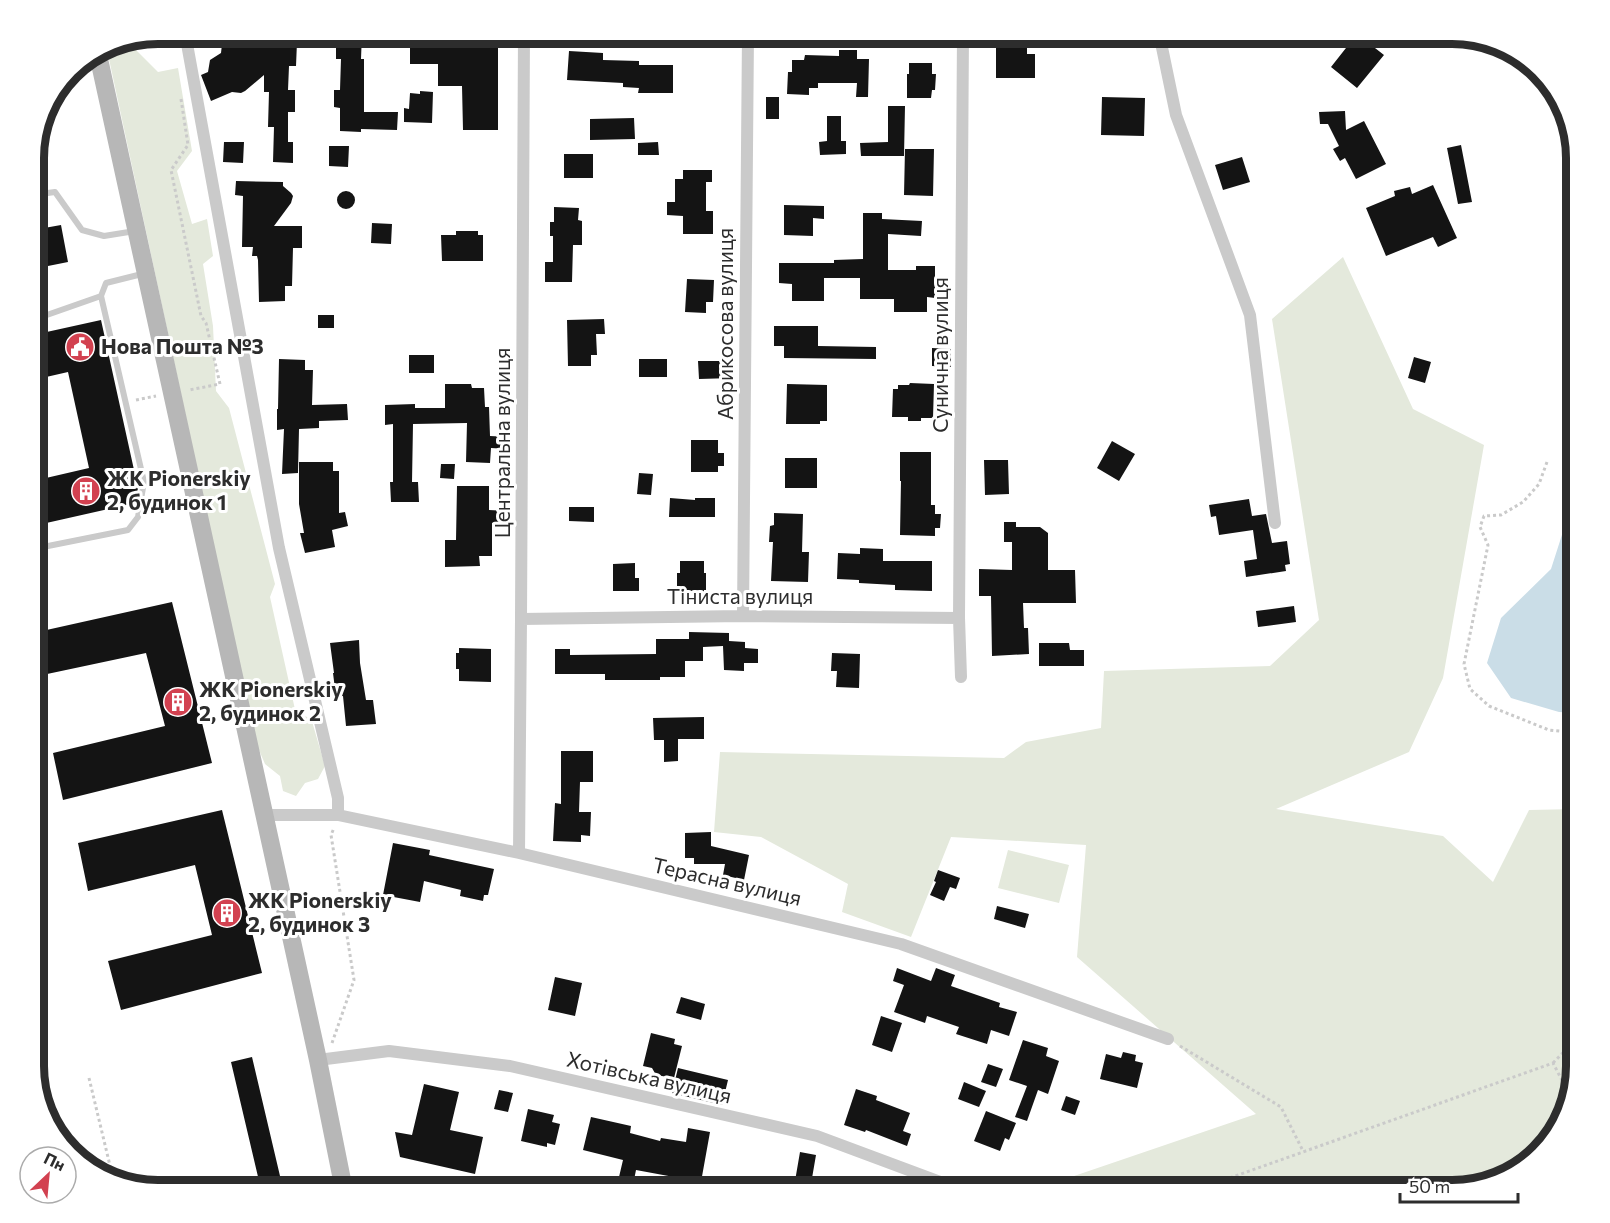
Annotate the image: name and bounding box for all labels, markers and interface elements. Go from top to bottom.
street label: Абрикосова вулиця [712,228,737,420]
street label: Сунична вулиця [927,277,952,433]
public building icon: Нова Пошта №3 [64,331,96,363]
place label: Нова Пошта №3 [101,333,264,358]
street label: Центральна вулиця [489,348,514,538]
place label: ЖК Pionerskiy 2, будинок 1 [107,465,251,514]
building icon: ЖК Pionerskiy 2, будинок 1 [70,475,102,507]
street label: Тіниста вулиця [667,583,813,608]
place label: ЖК Pionerskiy 2, будинок 2 [199,676,343,725]
building icon: ЖК Pionerskiy 2, будинок 2 [162,686,194,718]
street label: Терасна вулиця [650,851,804,910]
place label: ЖК Pionerskiy 2, будинок 3 [248,887,392,936]
building icon: ЖК Pionerskiy 2, будинок 3 [211,897,243,929]
street label: Хотівська вулиця [565,1045,734,1108]
north arrow [18,1145,78,1205]
text: Пн [41,1148,68,1174]
scale bar [1400,1166,1518,1204]
text: 50 m [1409,1175,1450,1197]

